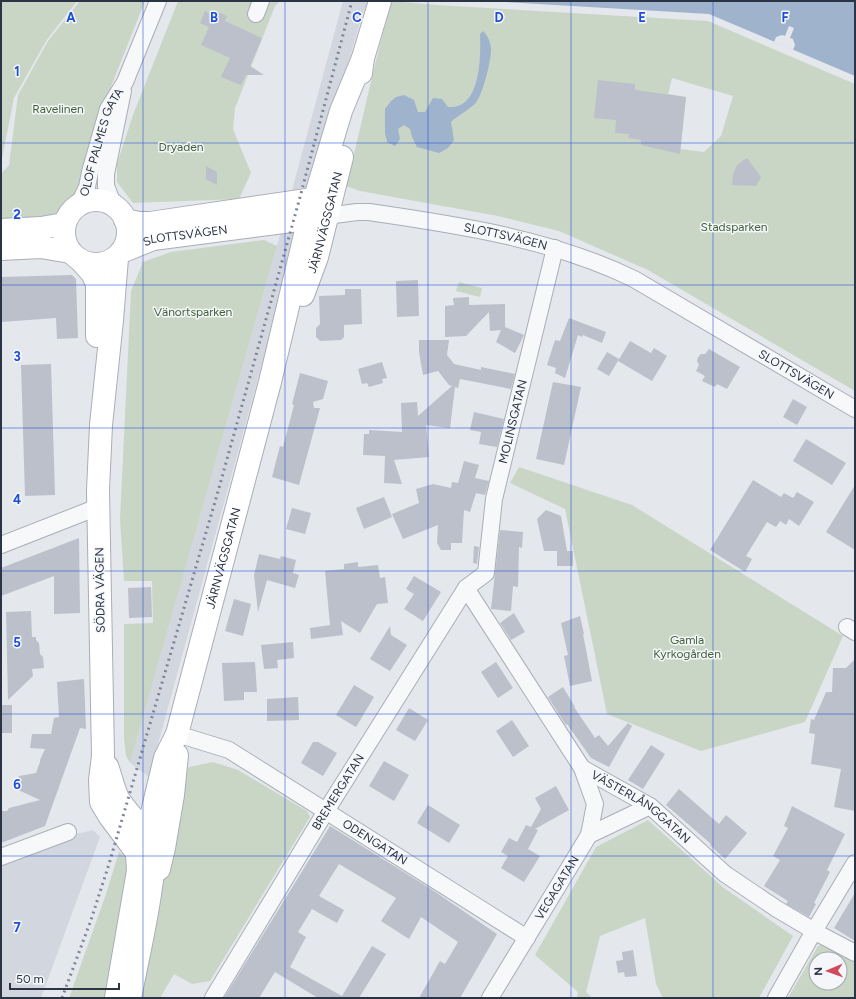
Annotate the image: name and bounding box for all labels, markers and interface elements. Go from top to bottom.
text: A [66,10,76,25]
text: B [210,10,218,25]
text: C [352,10,362,25]
text: D [494,10,504,25]
text: E [638,10,646,25]
text: F [781,10,789,25]
text: 1 [14,64,20,79]
street label: OLOF PALMES GATA [76,85,126,199]
park label: Ravelinen [32,102,84,116]
park label: Dryaden [159,140,204,154]
street label: JÄRNVÄGSGATAN [305,170,345,275]
text: 2 [13,207,21,222]
street label: SLOTTSVÄGEN [463,220,549,253]
park label: Stadsparken [701,220,768,234]
street label: SLOTTSVÄGEN [141,222,228,249]
park label: Vänortsparken [154,305,233,319]
street label: SLOTTSVÄGEN [756,347,837,402]
text: 3 [13,349,21,364]
street label: MOLINSGATAN [496,378,530,465]
text: 4 [13,492,21,507]
street label: JÄRNVÄGSGATAN [203,506,244,610]
street label: SÖDRA VÄGEN [92,547,108,633]
park label: Gamla Kyrkogården [653,633,721,661]
text: 5 [13,635,21,650]
street label: BREMERGATAN [309,751,367,833]
street label: VÄSTERLÅNGGATAN [589,768,693,846]
text: 6 [13,777,21,792]
street label: ODENGATAN [340,816,410,868]
street label: VEGAGATAN [532,853,582,922]
text: 7 [13,920,21,935]
north arrow [808,951,848,991]
scale bar [10,965,119,991]
text: N [812,967,825,976]
text: 50 m [16,972,44,986]

